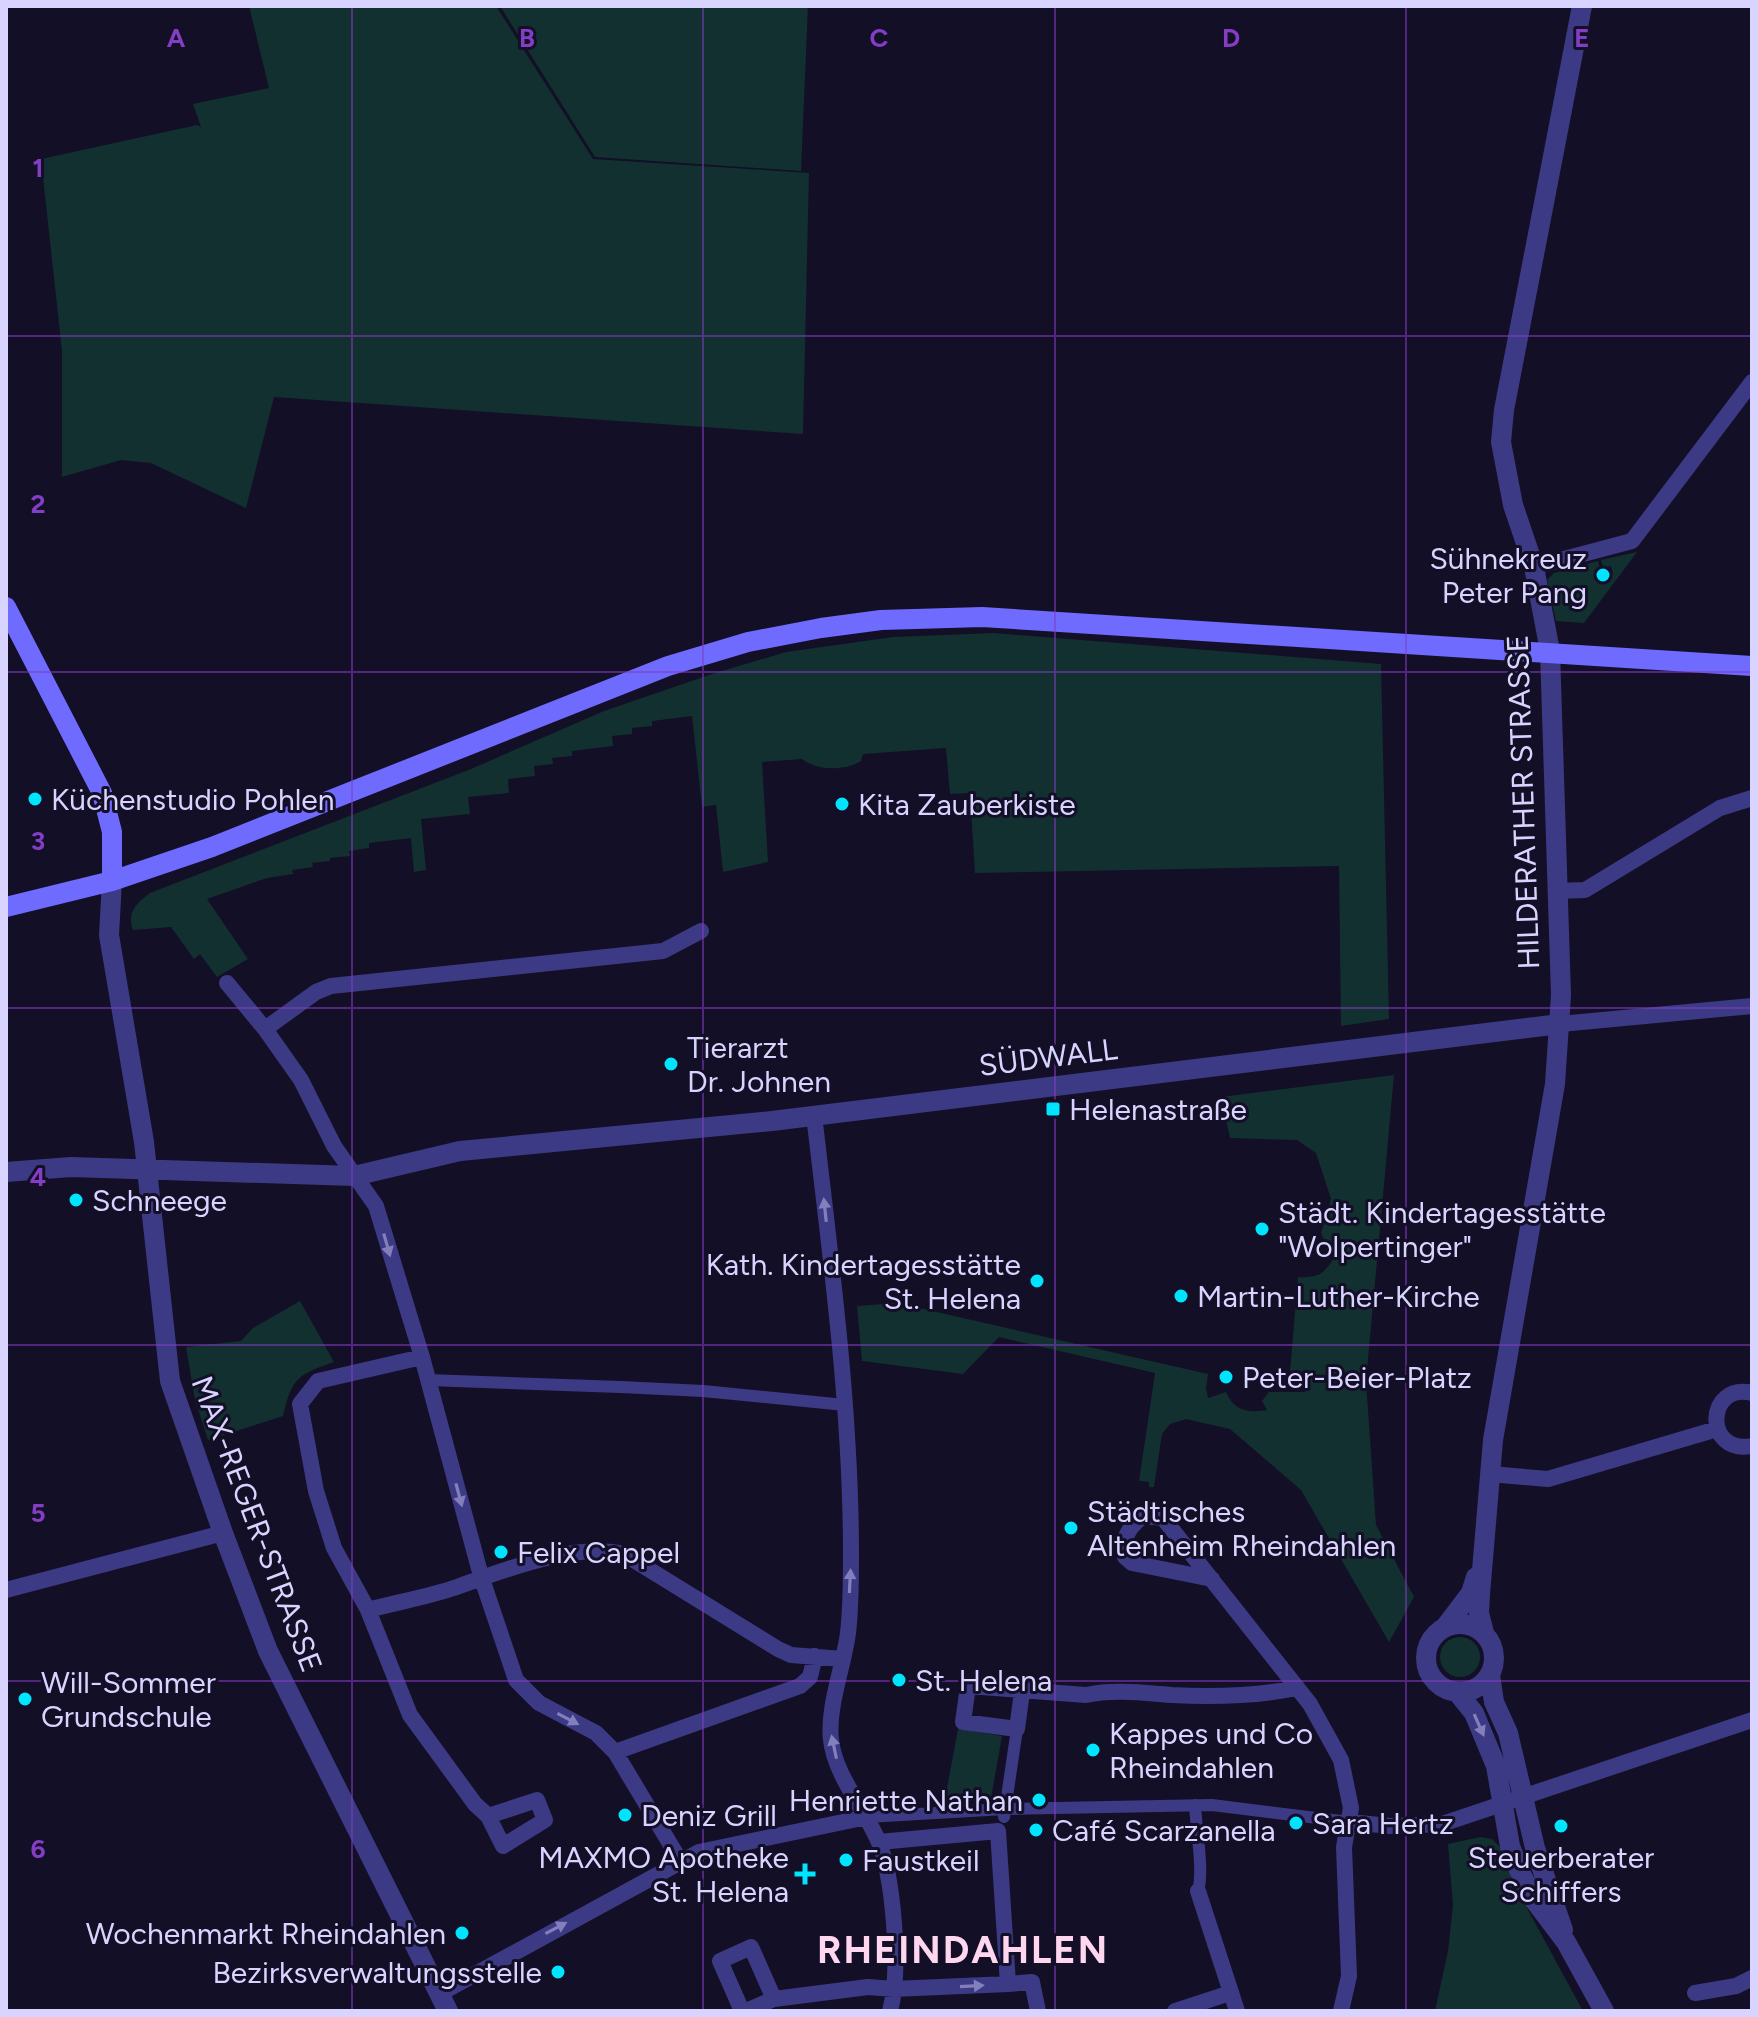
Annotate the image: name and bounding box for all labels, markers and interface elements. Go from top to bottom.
text: A [167,22,186,54]
text: B [519,22,535,54]
text: C [870,22,889,54]
text: D [1222,22,1240,54]
text: E [1574,22,1590,54]
text: 1 [33,152,43,184]
text: 2 [30,488,46,520]
place label: Sühnekreuz Peter Pang [1429,540,1587,611]
marker: Sühnekreuz Peter Pang [1594,566,1612,584]
street label: HILDERATHER STRASSE [1499,634,1547,970]
place label: Küchenstudio Pohlen [51,781,334,818]
place label: Kita Zauberkiste [858,786,1076,823]
marker: Küchenstudio Pohlen [26,790,44,808]
marker: Kita Zauberkiste [833,795,851,813]
text: 3 [31,825,45,857]
place label: Tierarzt Dr. Johnen [687,1029,831,1100]
street label: SÜDWALL [977,1030,1120,1084]
marker: Tierarzt Dr. Johnen [662,1055,680,1073]
place label: Helenastraße [1069,1091,1247,1128]
marker: Helenastraße [1044,1100,1062,1118]
text: 4 [30,1161,46,1193]
place label: Schneege [92,1182,227,1219]
marker: Schneege [67,1191,85,1209]
place label: Städt. Kindertagesstätte "Wolpertinger" [1278,1194,1606,1265]
one-way arrow [818,1197,831,1222]
marker: Städt. Kindertagesstätte "Wolpertinger" [1253,1220,1271,1238]
one-way arrow [381,1233,394,1257]
place label: Kath. Kindertagesstätte St. Helena [706,1246,1021,1317]
marker: Kath. Kindertagesstätte St. Helena [1028,1272,1046,1290]
place label: Martin-Luther-Kirche [1197,1278,1480,1315]
marker: Martin-Luther-Kirche [1172,1287,1190,1305]
place label: Peter-Beier-Platz [1242,1359,1472,1396]
marker: Peter-Beier-Platz [1217,1368,1235,1386]
street label: MAX-REGER-STRASSE [184,1371,330,1677]
one-way arrow [453,1483,466,1507]
place label: Städtisches Altenheim Rheindahlen [1087,1493,1396,1564]
text: 5 [30,1497,46,1529]
marker: Städtisches Altenheim Rheindahlen [1062,1519,1080,1537]
place label: Felix Cappel [517,1534,680,1571]
marker: Felix Cappel [492,1543,510,1561]
one-way arrow [844,1568,857,1593]
place label: St. Helena [915,1662,1052,1699]
place label: Will-Sommer Grundschule [41,1664,216,1735]
marker: St. Helena [890,1671,908,1689]
marker: Will-Sommer Grundschule [16,1690,34,1708]
one-way arrow [557,1712,580,1725]
one-way arrow [1472,1713,1486,1737]
place label: Kappes und Co Rheindahlen [1109,1715,1313,1786]
one-way arrow [827,1735,840,1760]
marker: Kappes und Co Rheindahlen [1084,1741,1102,1759]
place label: Henriette Nathan [789,1782,1023,1819]
marker: Henriette Nathan [1030,1791,1048,1809]
place label: Deniz Grill [641,1797,777,1834]
place label: Sara Hertz [1312,1805,1454,1842]
marker: Deniz Grill [616,1806,634,1824]
place label: Café Scarzanella [1052,1812,1275,1849]
marker: Sara Hertz [1287,1814,1305,1832]
marker: Steuerberater Schiffers [1552,1817,1570,1835]
marker: Café Scarzanella [1027,1821,1045,1839]
text: 6 [30,1833,46,1865]
place label: MAXMO Apotheke St. Helena [538,1839,789,1910]
place label: Steuerberater Schiffers [1468,1839,1654,1910]
place label: Faustkeil [862,1842,980,1879]
marker: Faustkeil [837,1851,855,1869]
marker: MAXMO Apotheke St. Helena [796,1865,814,1883]
place label: Wochenmarkt Rheindahlen [86,1915,446,1952]
one-way arrow [545,1922,568,1935]
marker: Wochenmarkt Rheindahlen [453,1924,471,1942]
district label: RHEINDAHLEN [817,1927,1109,1973]
place label: Bezirksverwaltungsstelle [212,1954,542,1991]
marker: Bezirksverwaltungsstelle [549,1963,567,1981]
one-way arrow [960,1979,985,1992]

